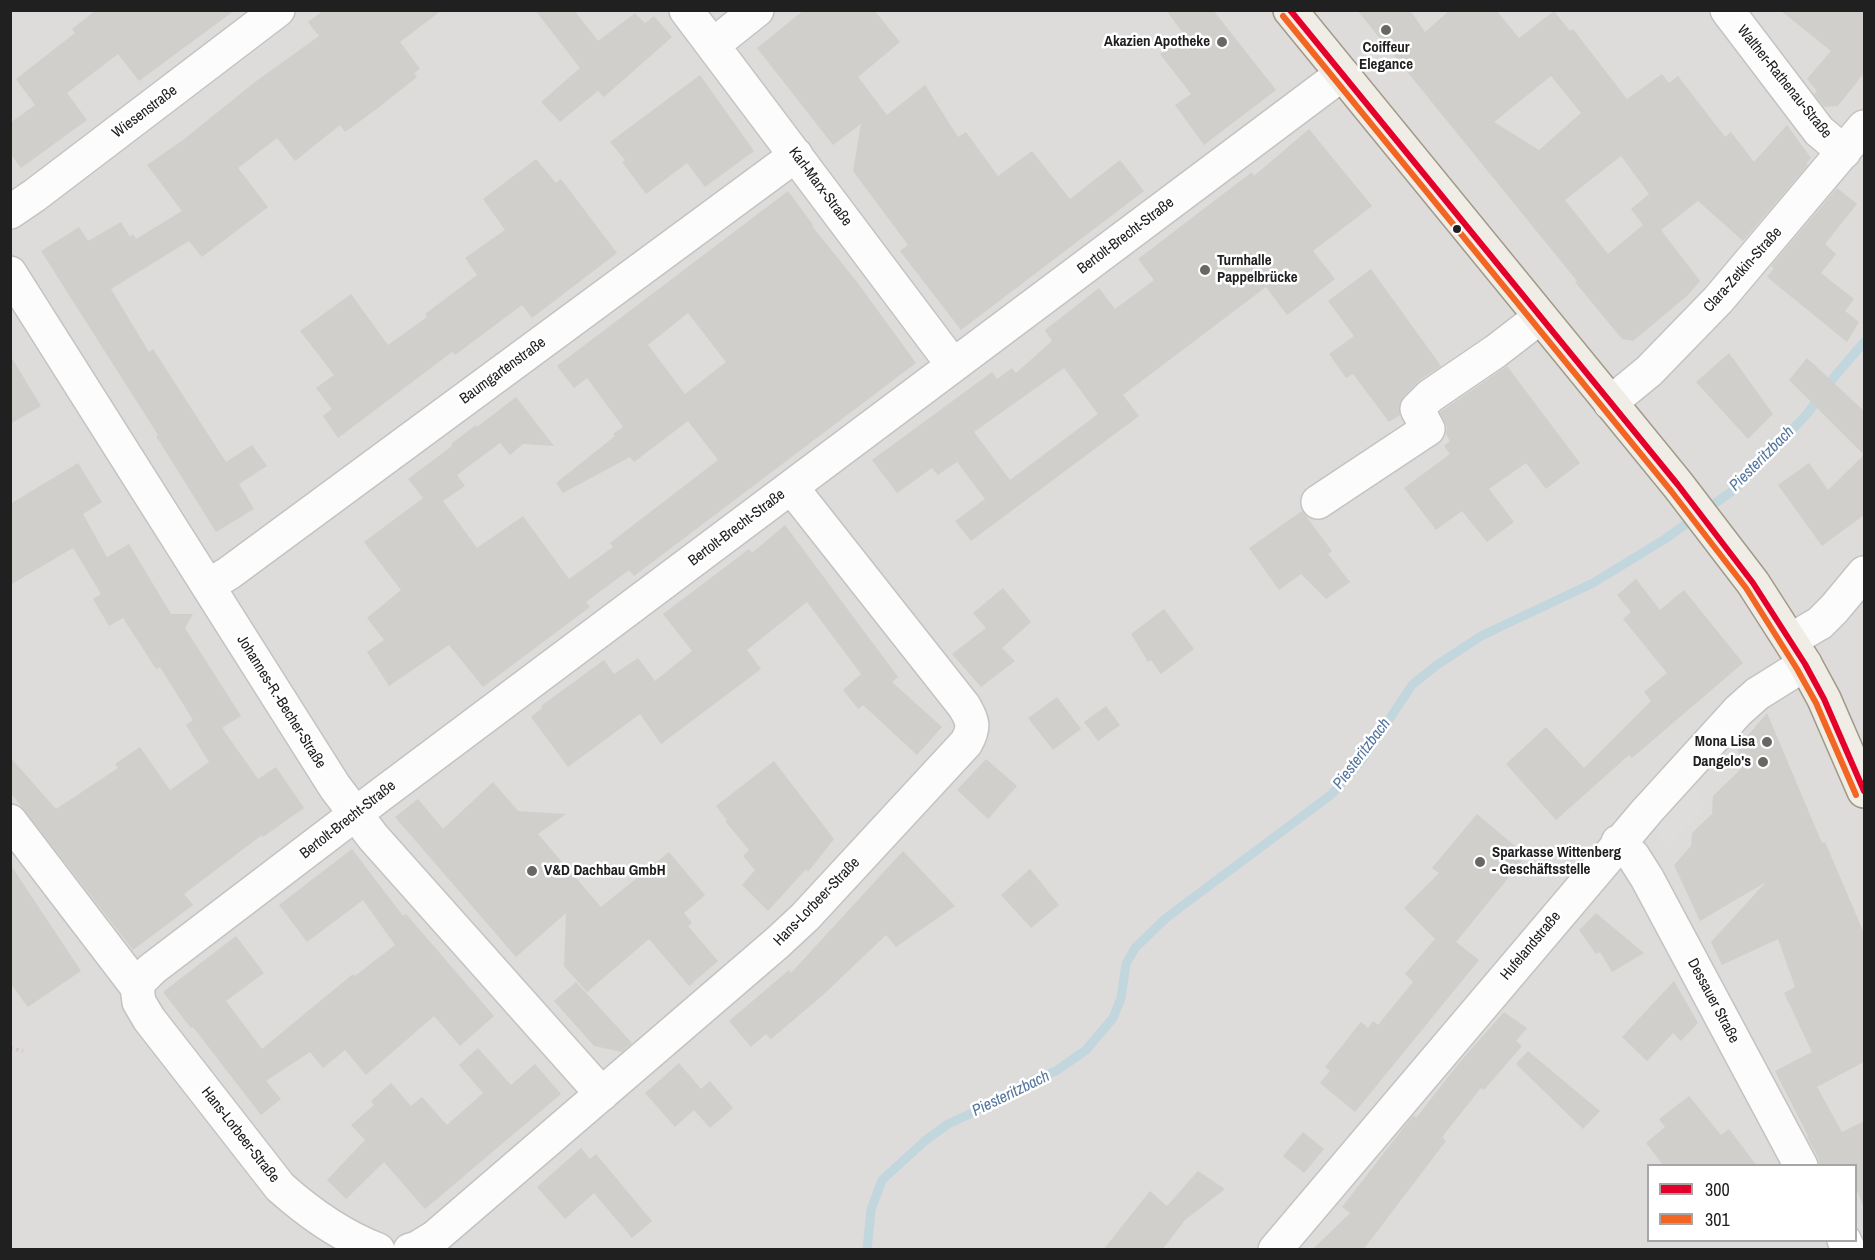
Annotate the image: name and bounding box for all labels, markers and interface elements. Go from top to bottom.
street label: Walther-Rathenau-Straße [1733,22,1835,142]
marker: Coiffeur Elegance [1379,23,1393,37]
place label: Akazien Apotheke [1104,33,1210,51]
marker: Akazien Apotheke [1215,35,1229,49]
place label: Coiffeur Elegance [1359,39,1413,74]
street label: Wiesenstraße [109,82,181,142]
street label: Karl-Marx-Straße [784,144,856,230]
street label: Bertolt-Brecht-Straße [1074,194,1178,278]
unlabelled marker [1451,223,1463,235]
street label: Clara-Zetkin-Straße [1700,224,1786,316]
place label: Turnhalle Pappelbrücke [1217,252,1298,287]
marker: Turnhalle Pappelbrücke [1198,263,1212,277]
street label: Baumgartenstraße [457,334,549,408]
water label: Piesteritzbach [1726,423,1798,495]
street label: Bertolt-Brecht-Straße [685,486,789,570]
street label: Johannes-R.-Becher-Straße [233,632,329,772]
water label: Piesteritzbach [1329,715,1395,793]
place label: Mona Lisa [1695,733,1755,751]
marker: Mona Lisa [1760,735,1774,749]
place label: Dangelo's [1693,753,1751,771]
marker: Dangelo's [1756,755,1770,769]
street label: Bertolt-Brecht-Straße [297,777,399,863]
place label: Sparkasse Wittenberg - Geschäftsstelle [1492,844,1621,879]
street label: Hans-Lorbeer-Straße [770,854,864,950]
marker: Sparkasse Wittenberg - Geschäftsstelle [1473,855,1487,869]
place label: V&D Dachbau GmbH [544,862,666,880]
marker: V&D Dachbau GmbH [525,864,539,878]
street label: Hufelandstraße [1497,908,1565,984]
street label: Dessauer Straße [1683,956,1743,1046]
water label: Piesteritzbach [969,1067,1053,1121]
street label: Hans-Lorbeer-Straße [197,1084,283,1186]
legend [1647,1164,1857,1242]
text: 300 [1705,1177,1730,1202]
text: 301 [1705,1207,1730,1232]

